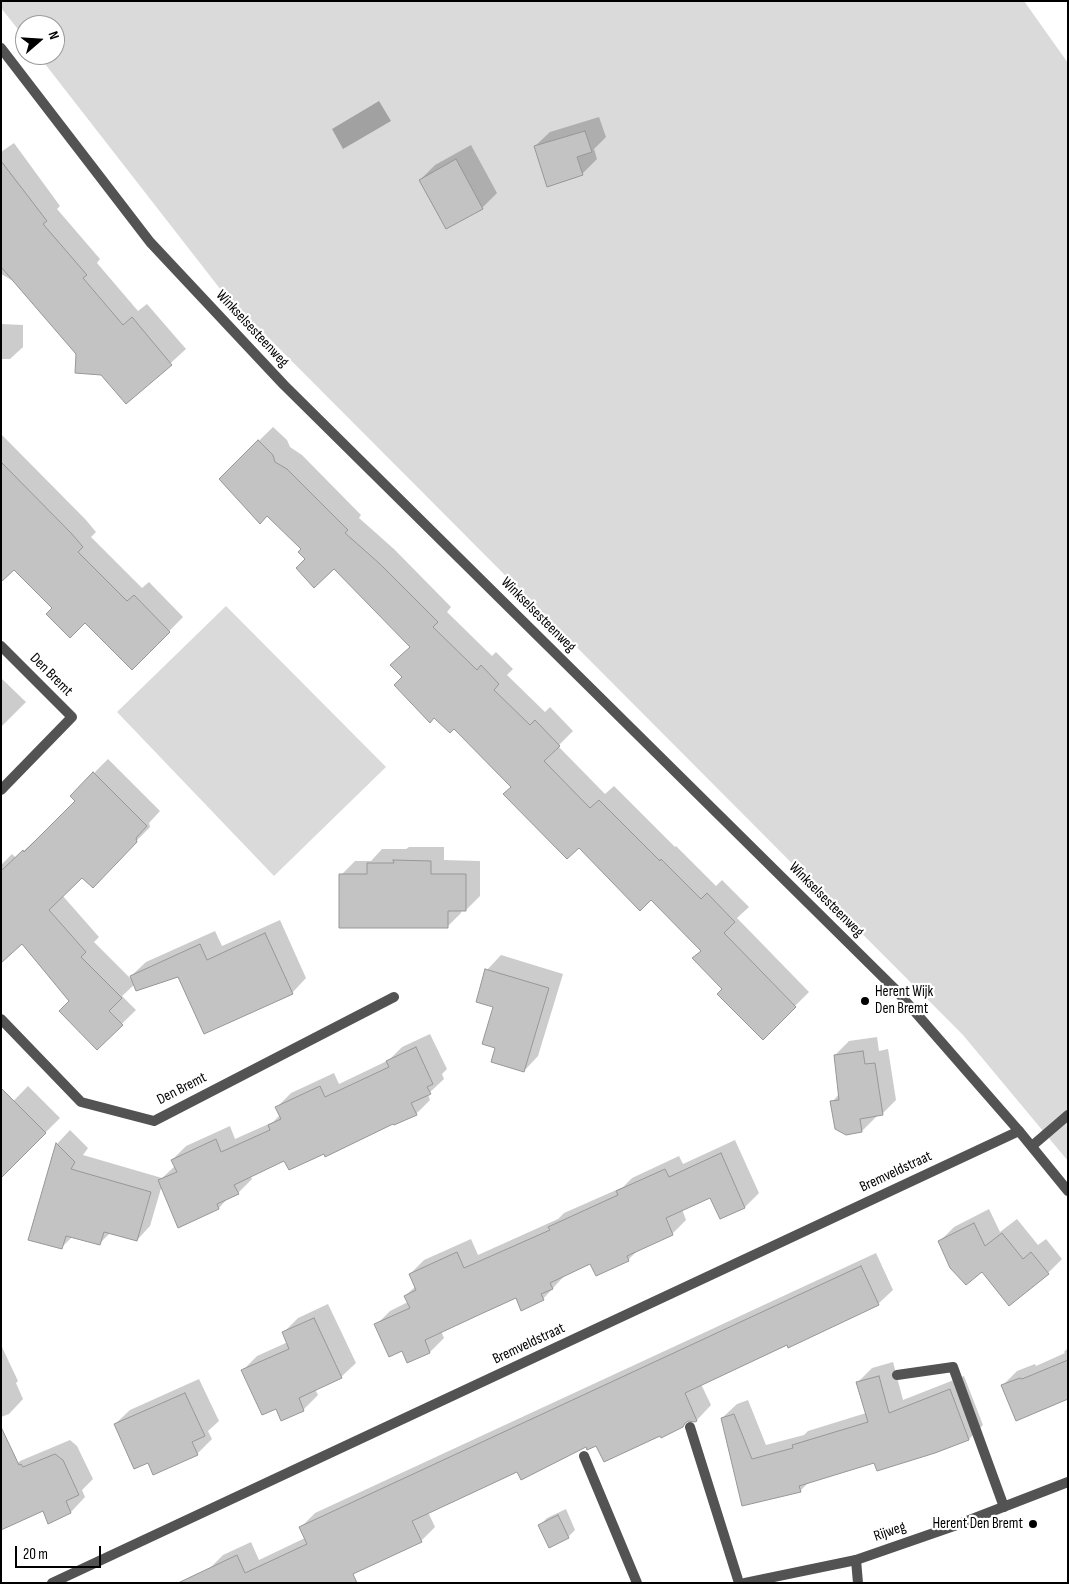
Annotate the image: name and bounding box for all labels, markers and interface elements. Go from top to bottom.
north arrow [15,15,65,65]
text: N [44,29,63,42]
street label: Winkselsesteenweg [212,287,292,371]
street label: Winkselsesteenweg [497,574,579,656]
street label: Den Bremt [26,650,76,700]
street label: Winkselsesteenweg [785,859,867,941]
place label: Herent Wijk Den Bremt [875,983,933,1018]
marker: Herent Wijk Den Bremt [859,995,871,1007]
street label: Den Bremt [154,1069,210,1109]
street label: Bremveldstraat [857,1148,935,1196]
street label: Bremveldstraat [490,1320,568,1368]
place label: Herent Den Bremt [932,1515,1023,1533]
street label: Rijweg [872,1518,908,1546]
marker: Herent Den Bremt [1027,1518,1039,1530]
scale bar [18,1536,104,1568]
text: 20 m [23,1545,48,1564]

